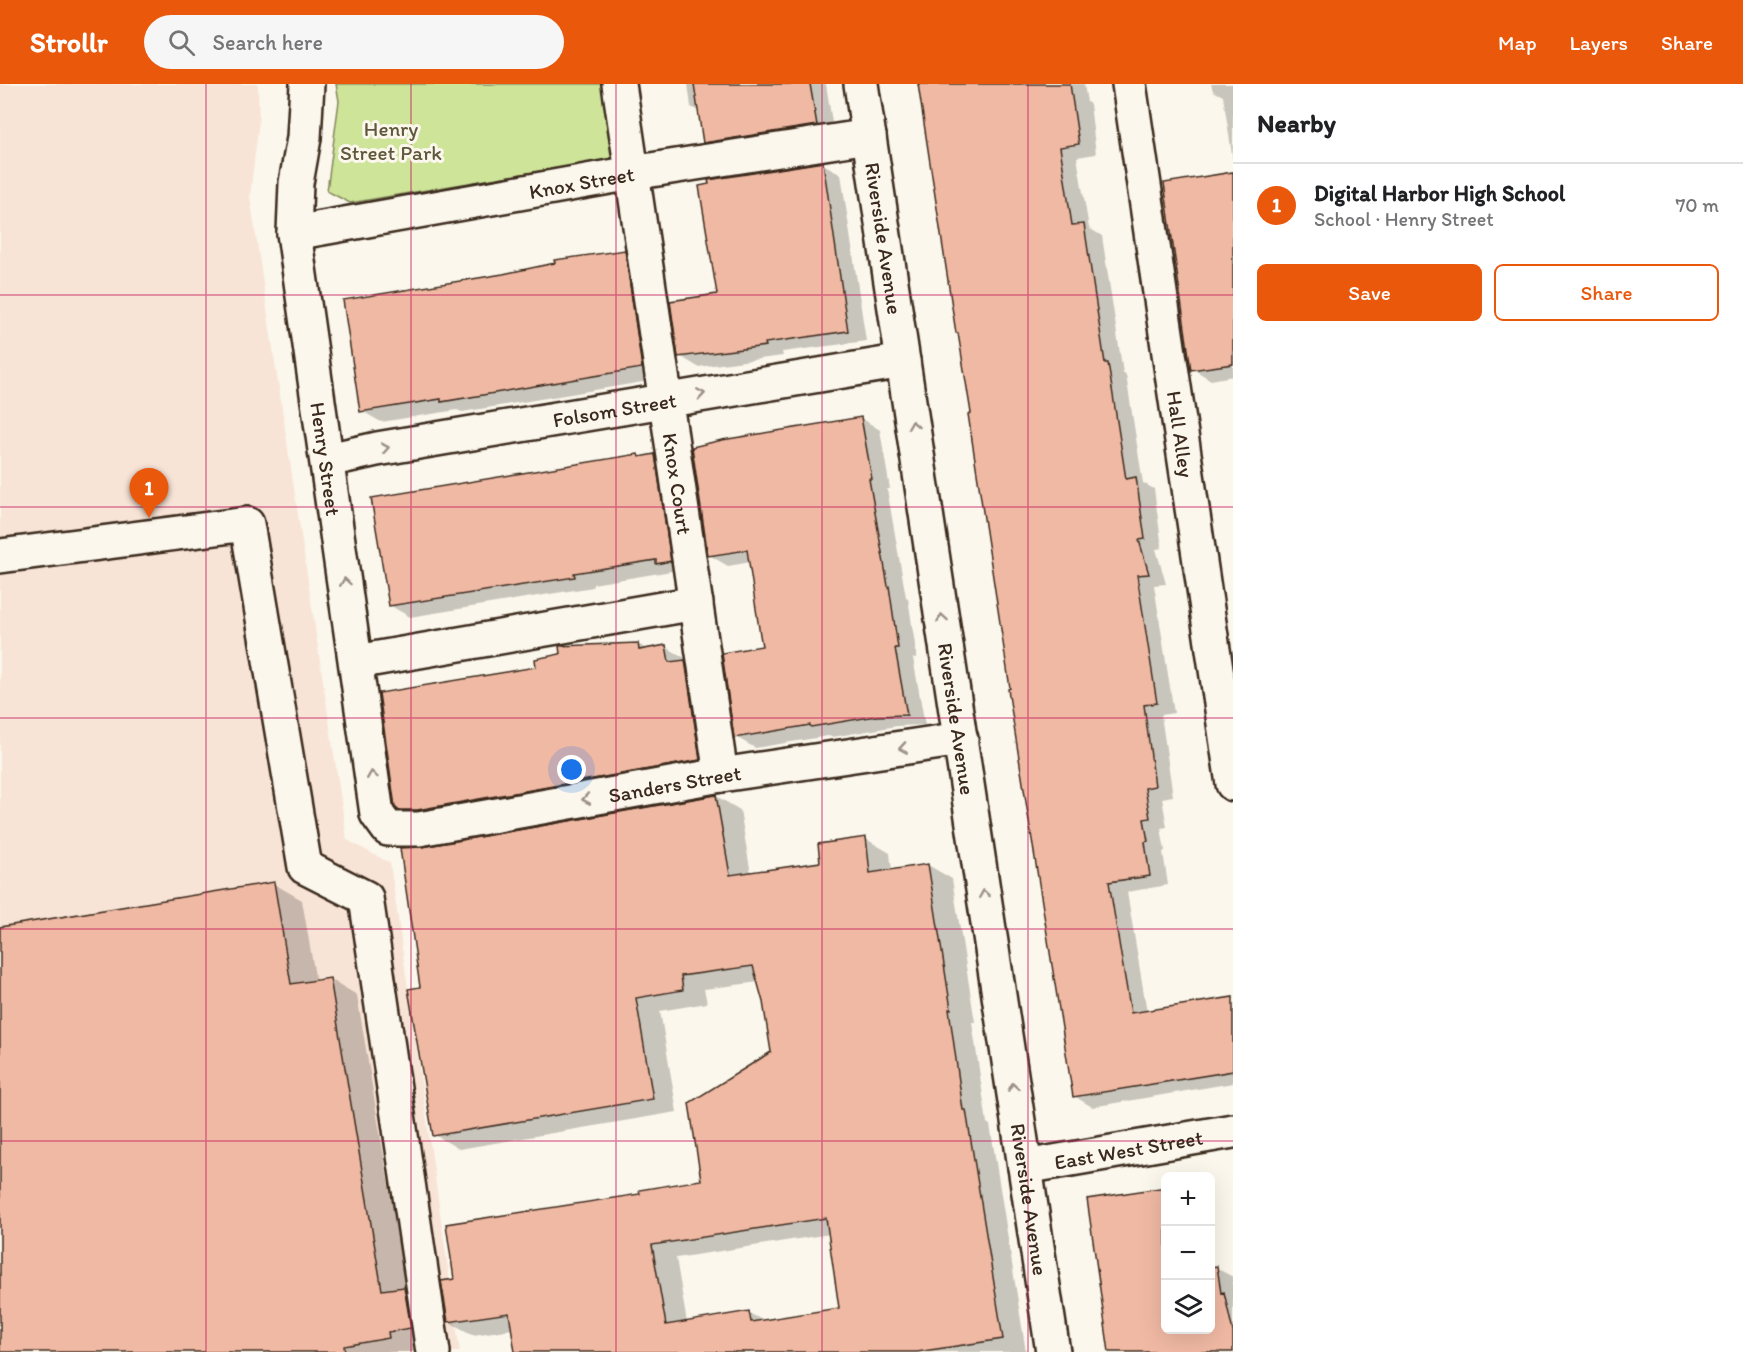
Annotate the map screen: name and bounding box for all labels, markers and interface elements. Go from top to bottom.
search box [144,15,564,69]
text: Strollr [30,25,108,59]
icon: search [165,26,198,59]
text: Search here [213,29,323,56]
text: Map [1498,30,1537,55]
text: Layers [1570,30,1628,55]
text: Share [1661,30,1713,55]
text: Nearby [1257,107,1336,139]
park label: Henry Street Park [340,116,442,165]
street label: Knox Street [527,160,636,204]
street label: Riverside Avenue [860,160,908,316]
text: Digital Harbor High School [1314,180,1565,207]
text: 1 [1272,193,1281,217]
text: 70 m [1675,193,1719,217]
text: School · Henry Street [1314,207,1494,231]
button: Save [1257,264,1482,321]
button: Share [1494,264,1719,321]
street label: Folsom Street [551,387,678,432]
one-way arrow [696,388,706,401]
street label: Hall Alley [1162,389,1200,479]
street label: Henry Street [306,400,347,517]
one-way arrow [907,420,920,430]
street label: Knox Court [658,431,698,536]
one-way arrow [380,442,390,455]
pin: 1 [130,468,168,518]
one-way arrow [339,577,351,586]
one-way arrow [937,613,949,622]
street label: Riverside Avenue [933,641,981,797]
one-way arrow [898,741,908,754]
your location [557,755,586,784]
street label: Sanders Street [606,760,743,807]
one-way arrow [367,770,379,779]
one-way arrow [581,793,591,805]
one-way arrow [979,889,991,898]
one-way arrow [1008,1082,1020,1091]
street label: Riverside Avenue [1006,1121,1054,1277]
street label: East West Street [1052,1124,1205,1174]
map controls [1161,1172,1215,1334]
button: + [1161,1172,1215,1226]
button: − [1161,1226,1215,1280]
button: layers [1161,1280,1215,1334]

